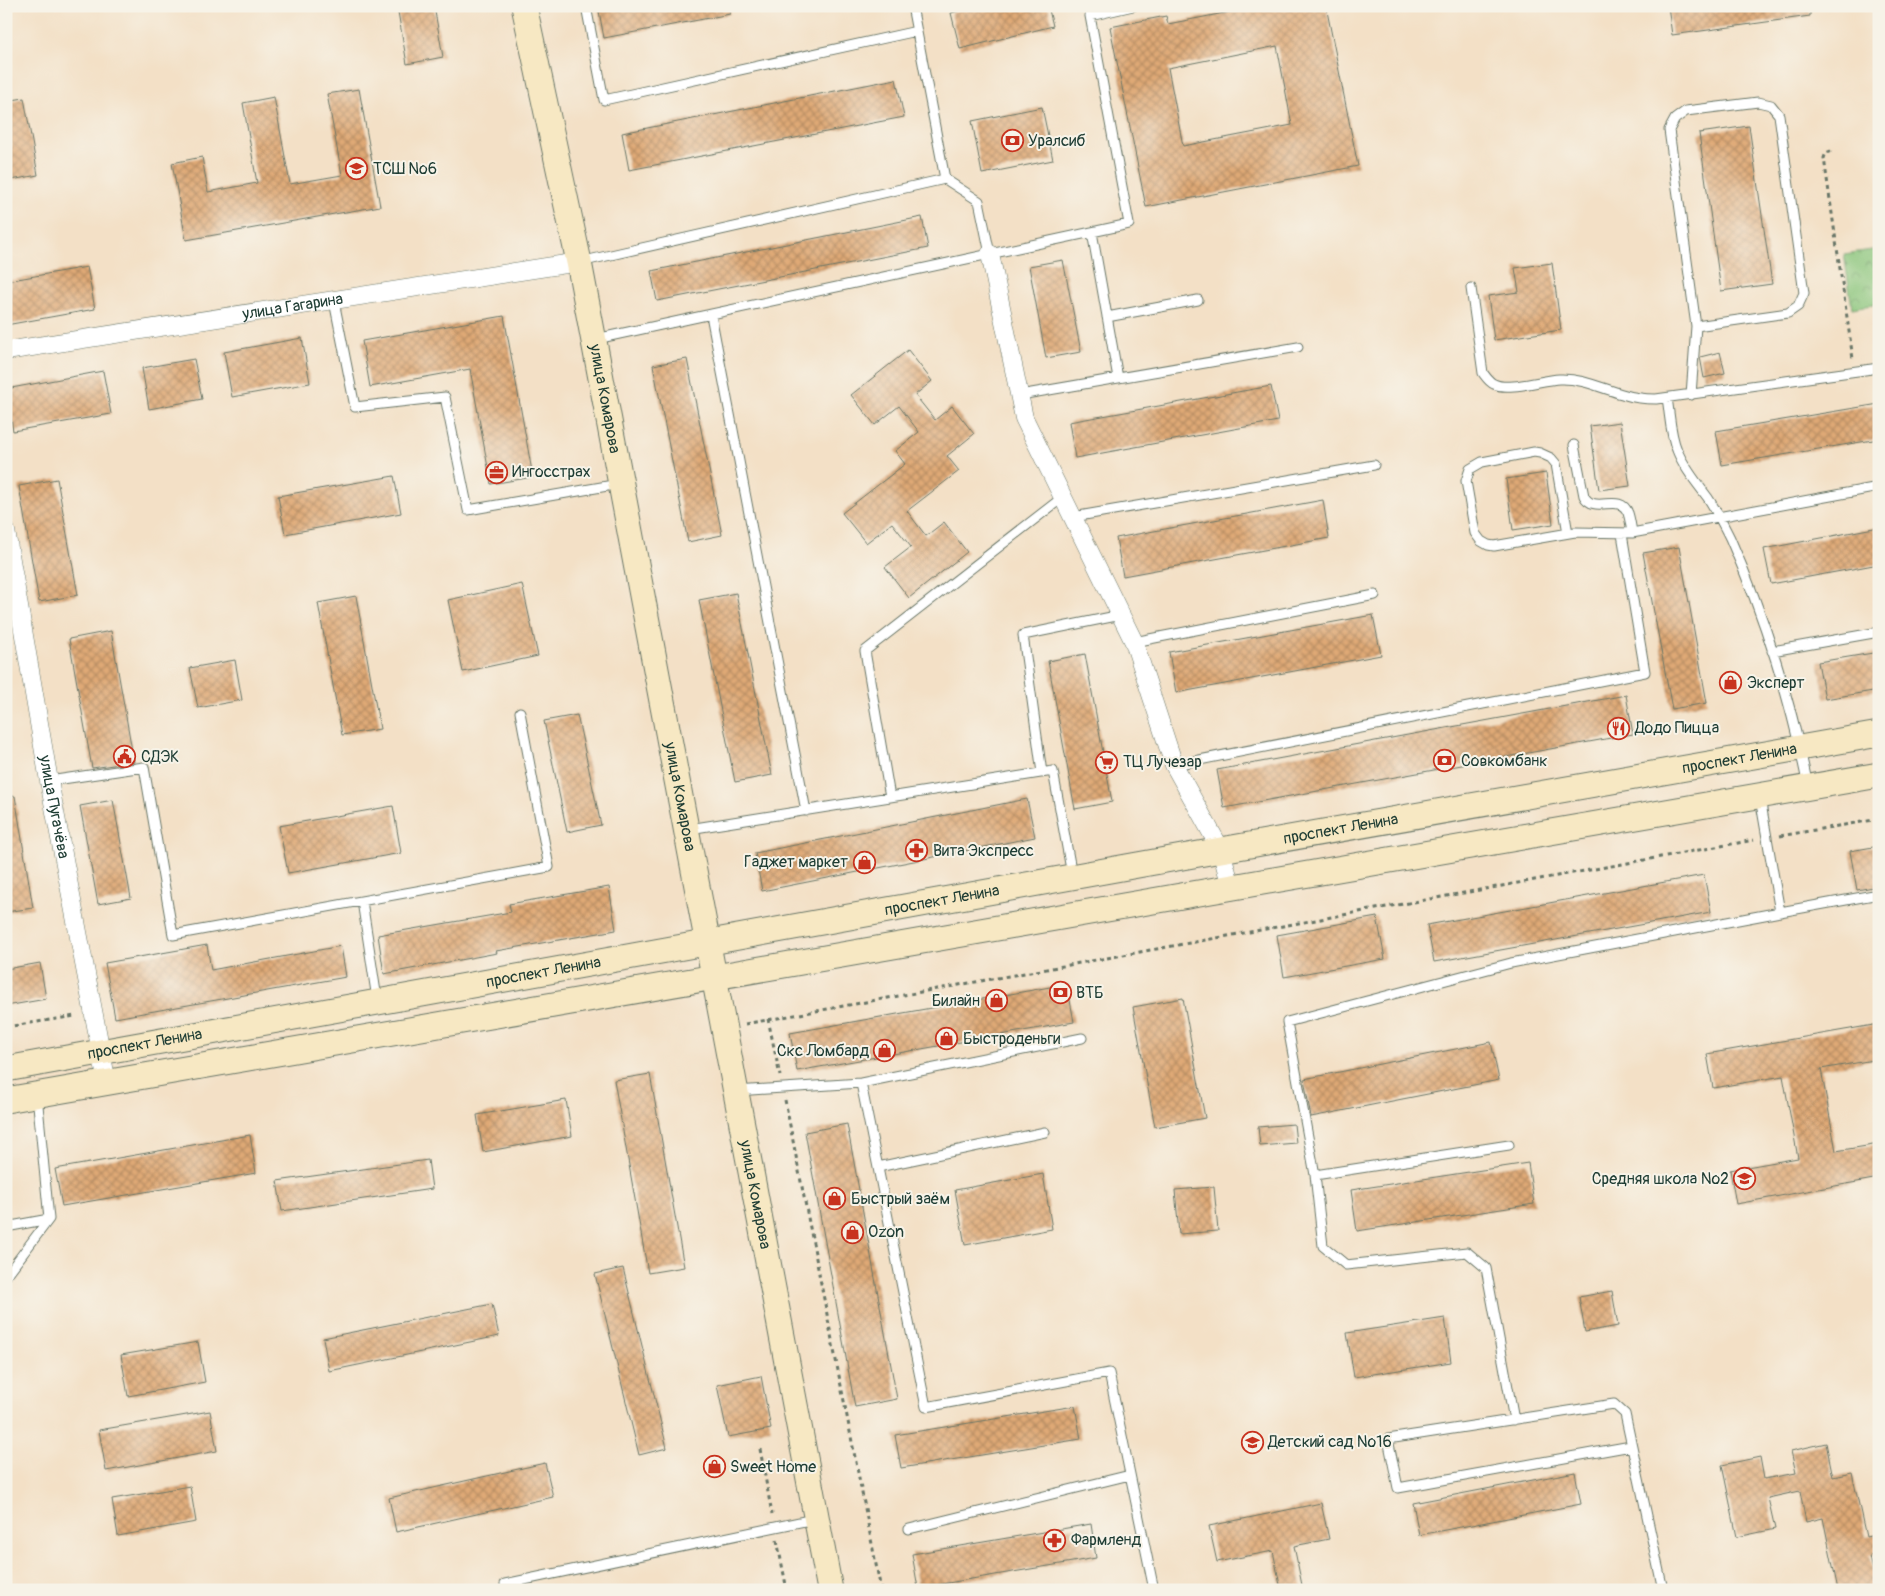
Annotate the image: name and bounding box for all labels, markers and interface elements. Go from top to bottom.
bank icon: Уралсиб [1000,129,1024,153]
place label: Уралсиб [1028,131,1085,151]
school or university icon: ТСШ №6 [345,157,369,181]
place label: ТСШ №6 [373,159,437,179]
street label: улица Гагарина [240,289,344,324]
street label: улица Комарова [585,342,625,455]
office icon: Ингосстрах [484,460,508,484]
place label: Ингосстрах [512,462,591,482]
shop icon: Эксперт [1719,671,1743,695]
place label: Эксперт [1747,673,1805,693]
restaurant icon: Додо Пицца [1607,716,1631,740]
place label: Додо Пицца [1634,718,1719,738]
street label: улица Комарова [660,739,700,853]
street label: проспект Ленина [1680,739,1798,779]
public building icon: СДЭК [113,745,137,769]
place label: СДЭК [141,747,179,767]
bank icon: Совкомбанк [1433,749,1457,773]
supermarket icon: ТЦ Лучезар [1095,750,1119,774]
place label: Совкомбанк [1461,751,1548,771]
place label: ТЦ Лучезар [1123,752,1202,772]
street label: улица Пугачёва [35,753,74,860]
street label: проспект Ленина [1282,809,1400,849]
pharmacy icon: Вита Экспресс [905,839,929,863]
place label: Вита Экспресс [933,841,1034,861]
shop icon: Гаджет маркет [852,850,876,874]
place label: Гаджет маркет [744,852,848,872]
street label: проспект Ленина [883,880,1001,920]
street label: проспект Ленина [484,952,602,992]
bank icon: ВТБ [1048,981,1072,1005]
place label: ВТБ [1076,983,1104,1003]
shop icon: Билайн [984,989,1008,1013]
place label: Билайн [932,991,980,1011]
street label: проспект Ленина [86,1024,204,1064]
shop icon: Быстроденьги [935,1027,959,1051]
place label: Быстроденьги [963,1029,1060,1049]
shop icon: Скс Ломбард [873,1039,897,1063]
place label: Скс Ломбард [777,1041,869,1061]
street label: улица Комарова [735,1137,775,1251]
school or university icon: Средняя школа №2 [1733,1167,1757,1191]
place label: Средняя школа №2 [1592,1169,1729,1189]
shop icon: Быстрый заём [823,1187,847,1211]
place label: Быстрый заём [851,1189,950,1209]
shop icon: Ozon [840,1220,864,1244]
place label: Ozon [868,1222,904,1242]
school or university icon: Детский сад №16 [1240,1430,1264,1454]
place label: Детский сад №16 [1267,1432,1392,1452]
shop icon: Sweet Home [702,1455,726,1479]
place label: Sweet Home [730,1457,816,1477]
pharmacy icon: Фармленд [1043,1528,1067,1552]
place label: Фармленд [1071,1530,1142,1550]

